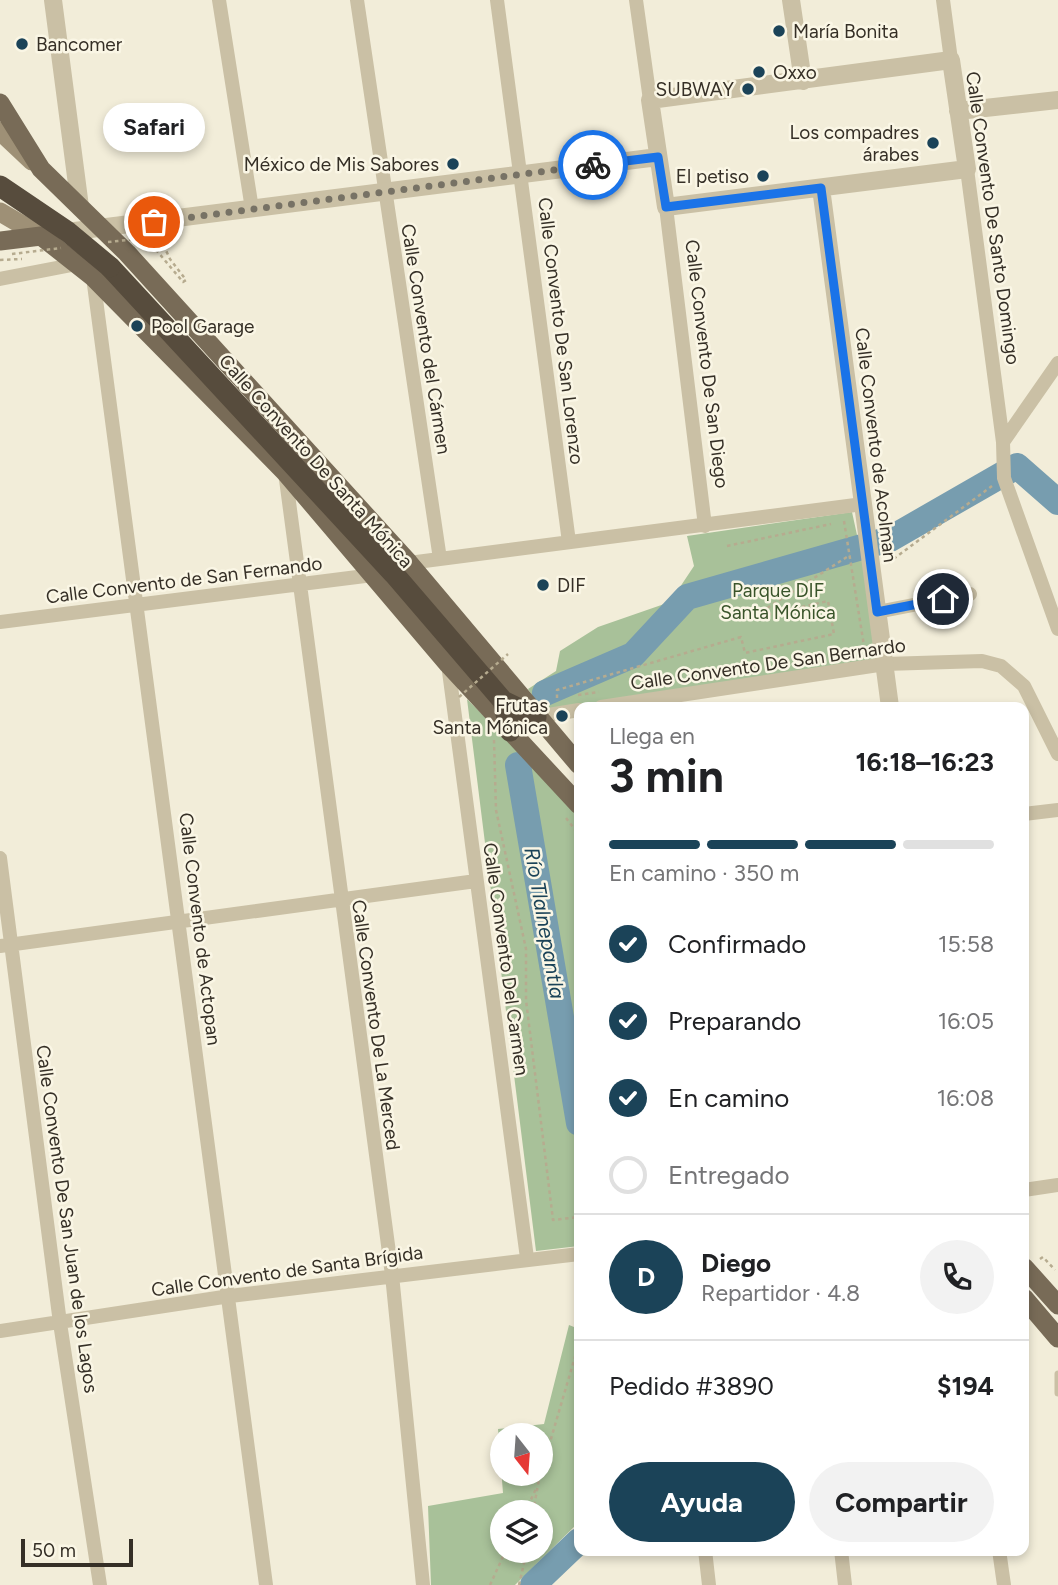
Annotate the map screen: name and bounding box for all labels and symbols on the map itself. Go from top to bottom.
place label: María Bonita [793,20,898,43]
marker: María Bonita [771,23,787,39]
place label: Bancomer [36,33,123,56]
marker: Bancomer [14,36,30,52]
place label: Oxxo [773,61,817,84]
marker: Oxxo [751,64,767,80]
street label: Calle Convento De Santo Domingo [961,70,1025,366]
place label: SUBWAY [656,78,735,101]
marker: SUBWAY [740,81,756,97]
callout: Safari [103,103,205,152]
place label: Los compadres árabes [789,121,919,166]
courier [558,130,628,200]
marker: Los compadres árabes [925,135,941,151]
place label: México de Mis Sabores [244,153,439,176]
marker: México de Mis Sabores [445,156,461,172]
place label: El petiso [676,165,749,188]
marker: El petiso [755,168,771,184]
pin [124,192,184,252]
street label: Calle Convento De San Lorenzo [533,196,589,466]
street label: Calle Convento del Cármen [396,222,456,456]
street label: Calle Convento De San Diego [680,238,734,490]
place label: Pool Garage [151,315,255,338]
marker: Pool Garage [129,318,145,334]
street label: Calle Convento de Acolman [850,326,902,564]
street label: Calle Convento De Santa Mónica [214,350,418,572]
street label: Calle Convento de San Fernando [44,552,324,608]
pin [913,569,973,629]
place label: DIF [557,574,586,597]
marker: DIF [535,577,551,593]
park label: Parque DIF Santa Mónica [720,579,836,624]
street label: Calle Convento De San Bernardo [629,633,907,695]
place label: Frutas Santa Mónica [432,694,548,739]
marker: Frutas Santa Mónica [554,708,570,724]
street label: Calle Convento de Actopan [174,811,226,1047]
street label: Calle Convento Del Carmen [478,841,534,1077]
water label: Río Tlalnepantla [519,845,571,1001]
street label: Calle Convento De La Merced [347,898,405,1152]
street label: Calle Convento De San Juan de los Lagos [31,1044,103,1395]
street label: Calle Convento de Santa Brígida [150,1241,424,1301]
north arrow [490,1423,553,1486]
scale bar [21,1536,133,1568]

